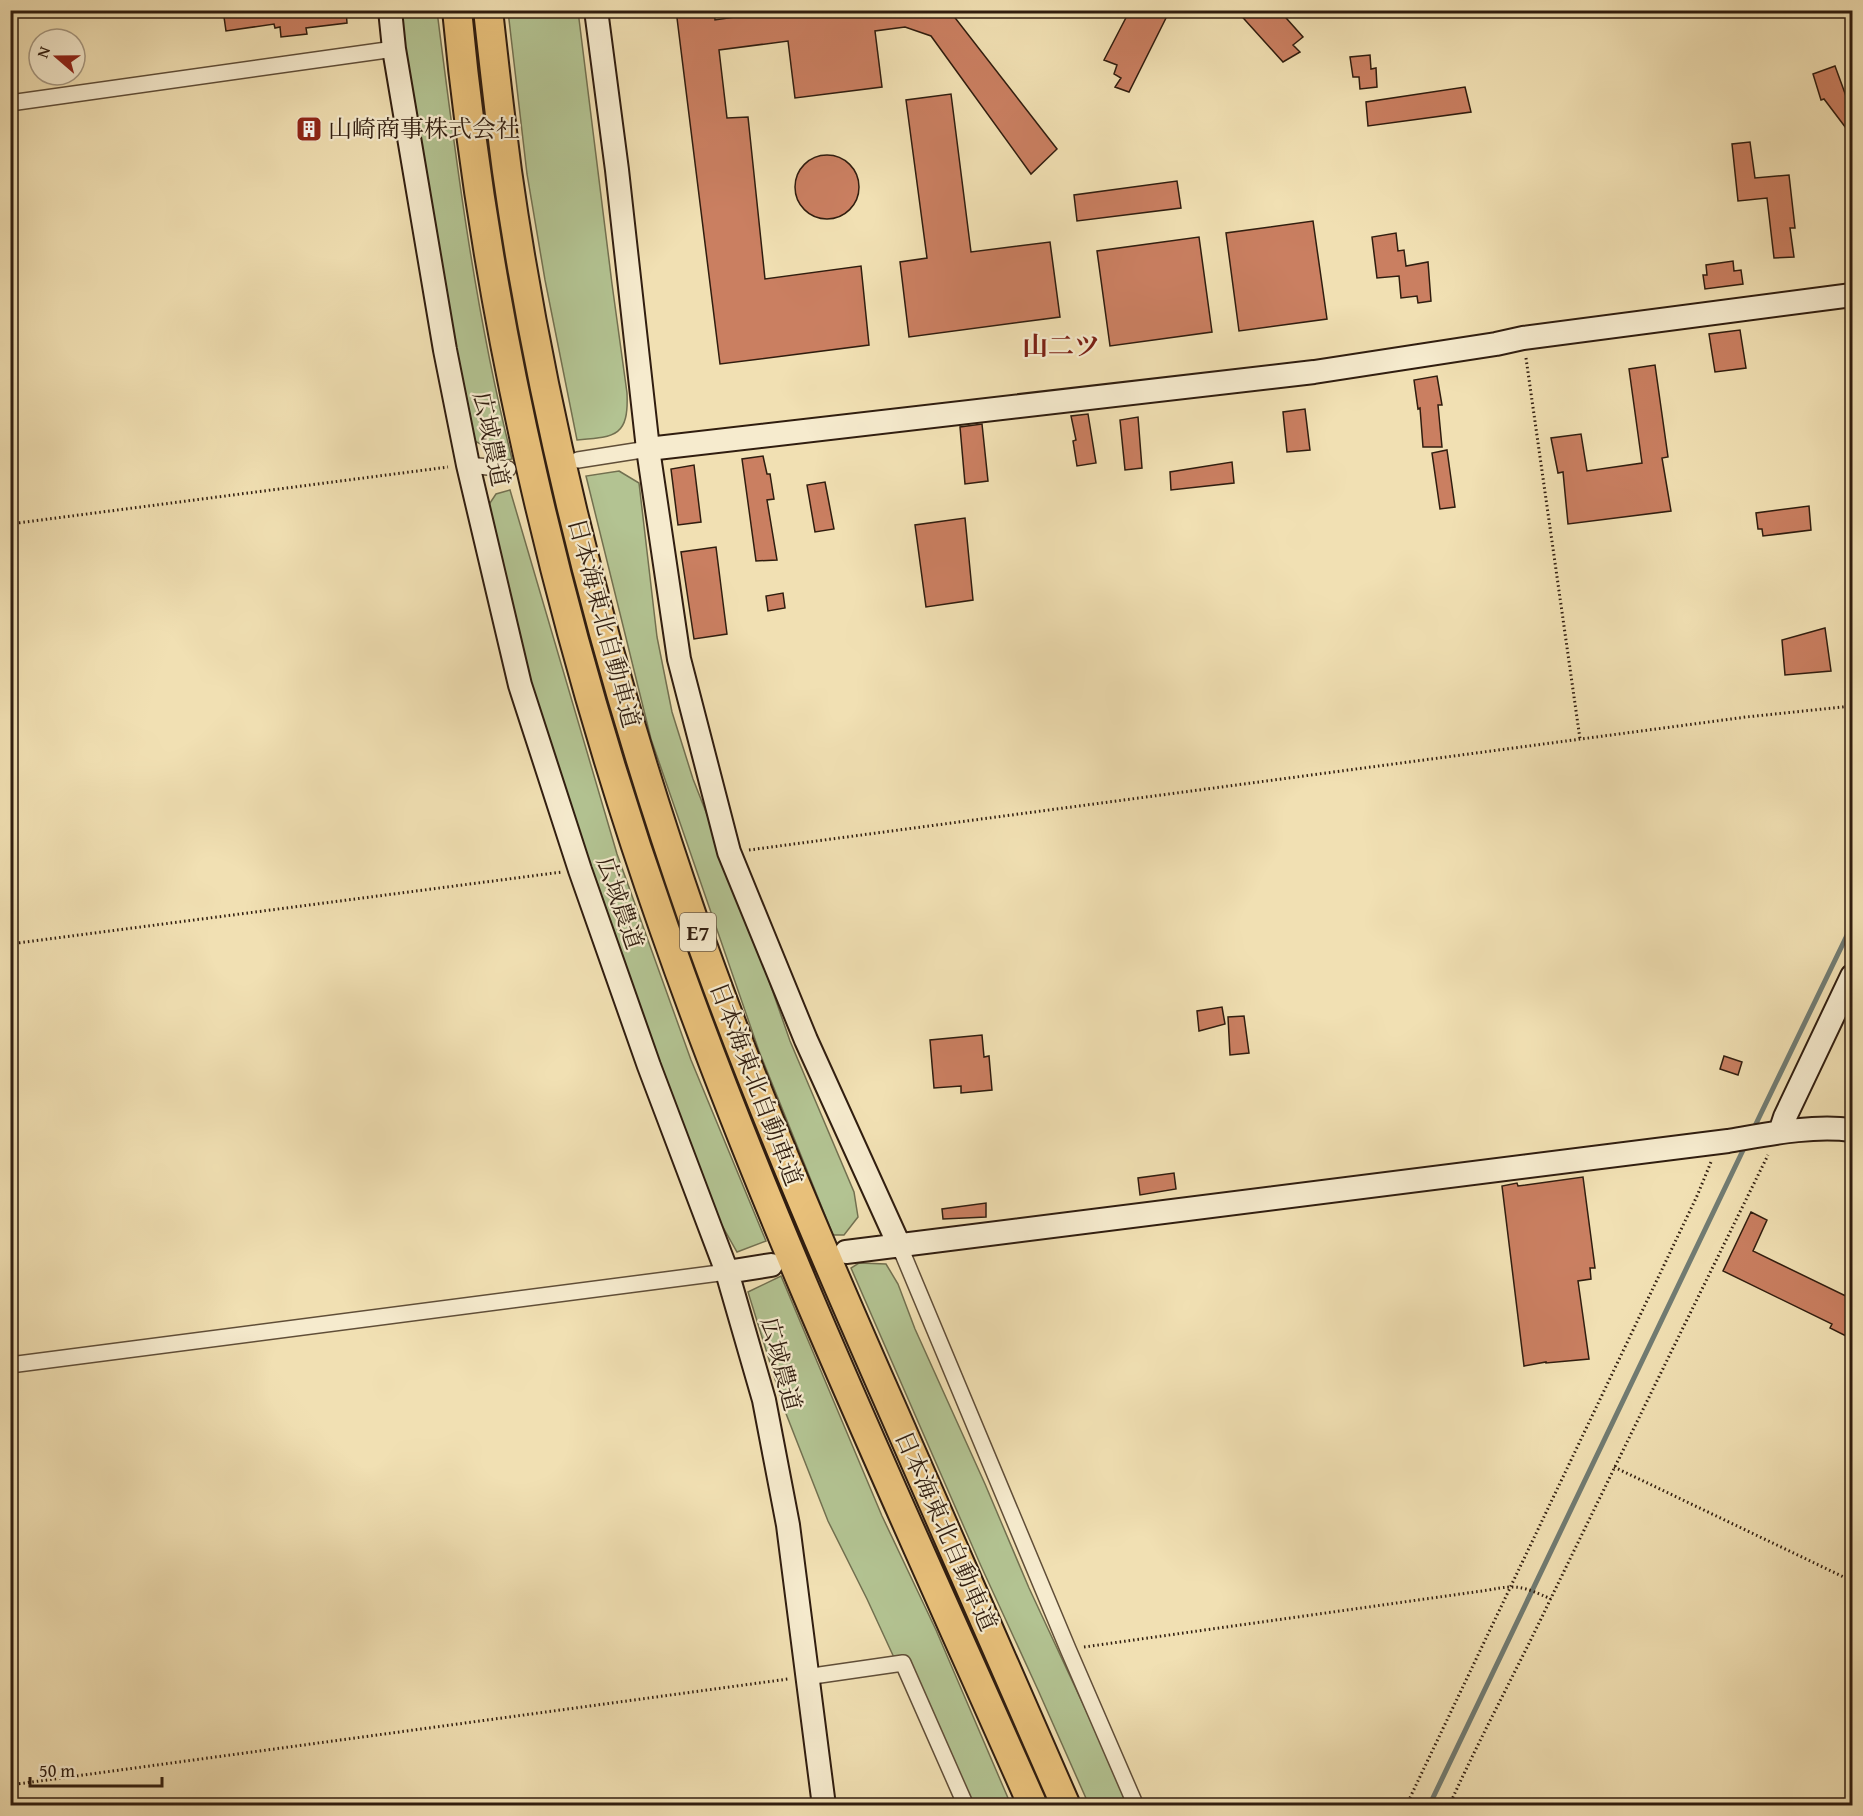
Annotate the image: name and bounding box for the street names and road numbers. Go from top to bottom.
street label: 広域農道 [464,388,519,489]
street label: 日本海東北自動車道 [560,514,649,732]
street label: 広域農道 [588,852,653,954]
road number: E7 [680,913,716,951]
street label: 日本海東北自動車道 [701,977,812,1191]
street label: 広域農道 [752,1313,811,1415]
street label: 日本海東北自動車道 [887,1425,1006,1637]

